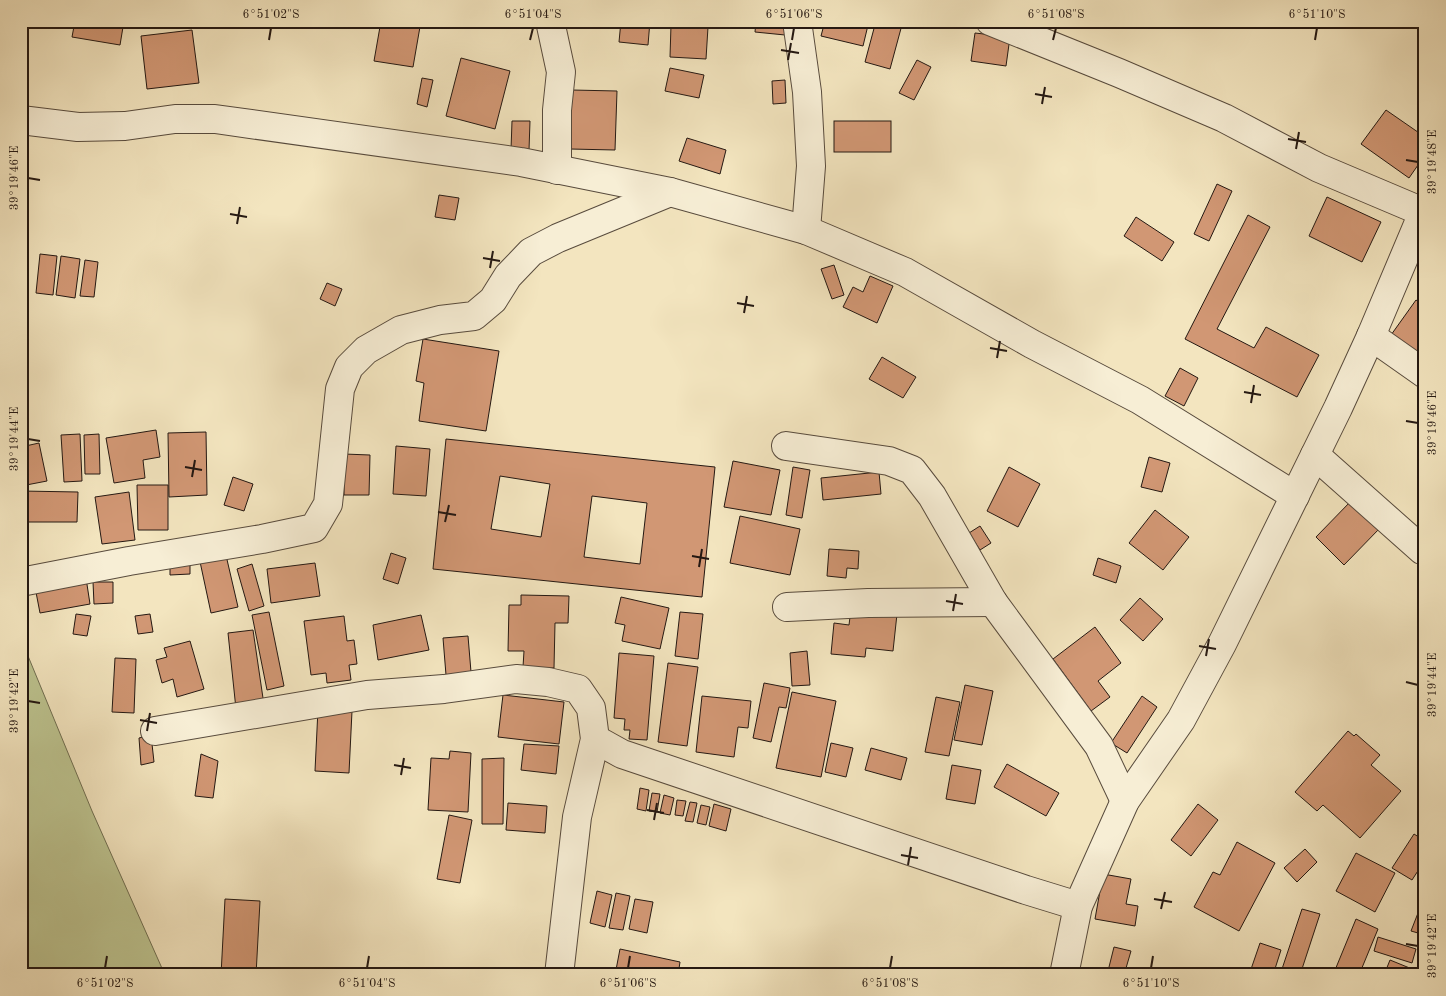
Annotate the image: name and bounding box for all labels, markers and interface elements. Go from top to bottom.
text: 6°51'02"S [243,8,299,21]
text: 6°51'04"S [505,8,561,21]
text: 6°51'06"S [766,8,822,21]
text: 6°51'08"S [1028,8,1084,21]
text: 6°51'10"S [1289,8,1345,21]
text: 39°19'48"E [1427,130,1439,194]
text: 39°19'46"E [9,146,21,210]
text: 39°19'46"E [1427,391,1439,455]
text: 39°19'44"E [9,407,21,471]
text: 39°19'44"E [1427,653,1439,717]
text: 39°19'42"E [9,669,21,733]
text: 39°19'42"E [1427,914,1439,978]
text: 6°51'02"S [77,977,133,990]
text: 6°51'04"S [339,977,395,990]
text: 6°51'06"S [600,977,656,990]
text: 6°51'08"S [862,977,918,990]
text: 6°51'10"S [1123,977,1179,990]

